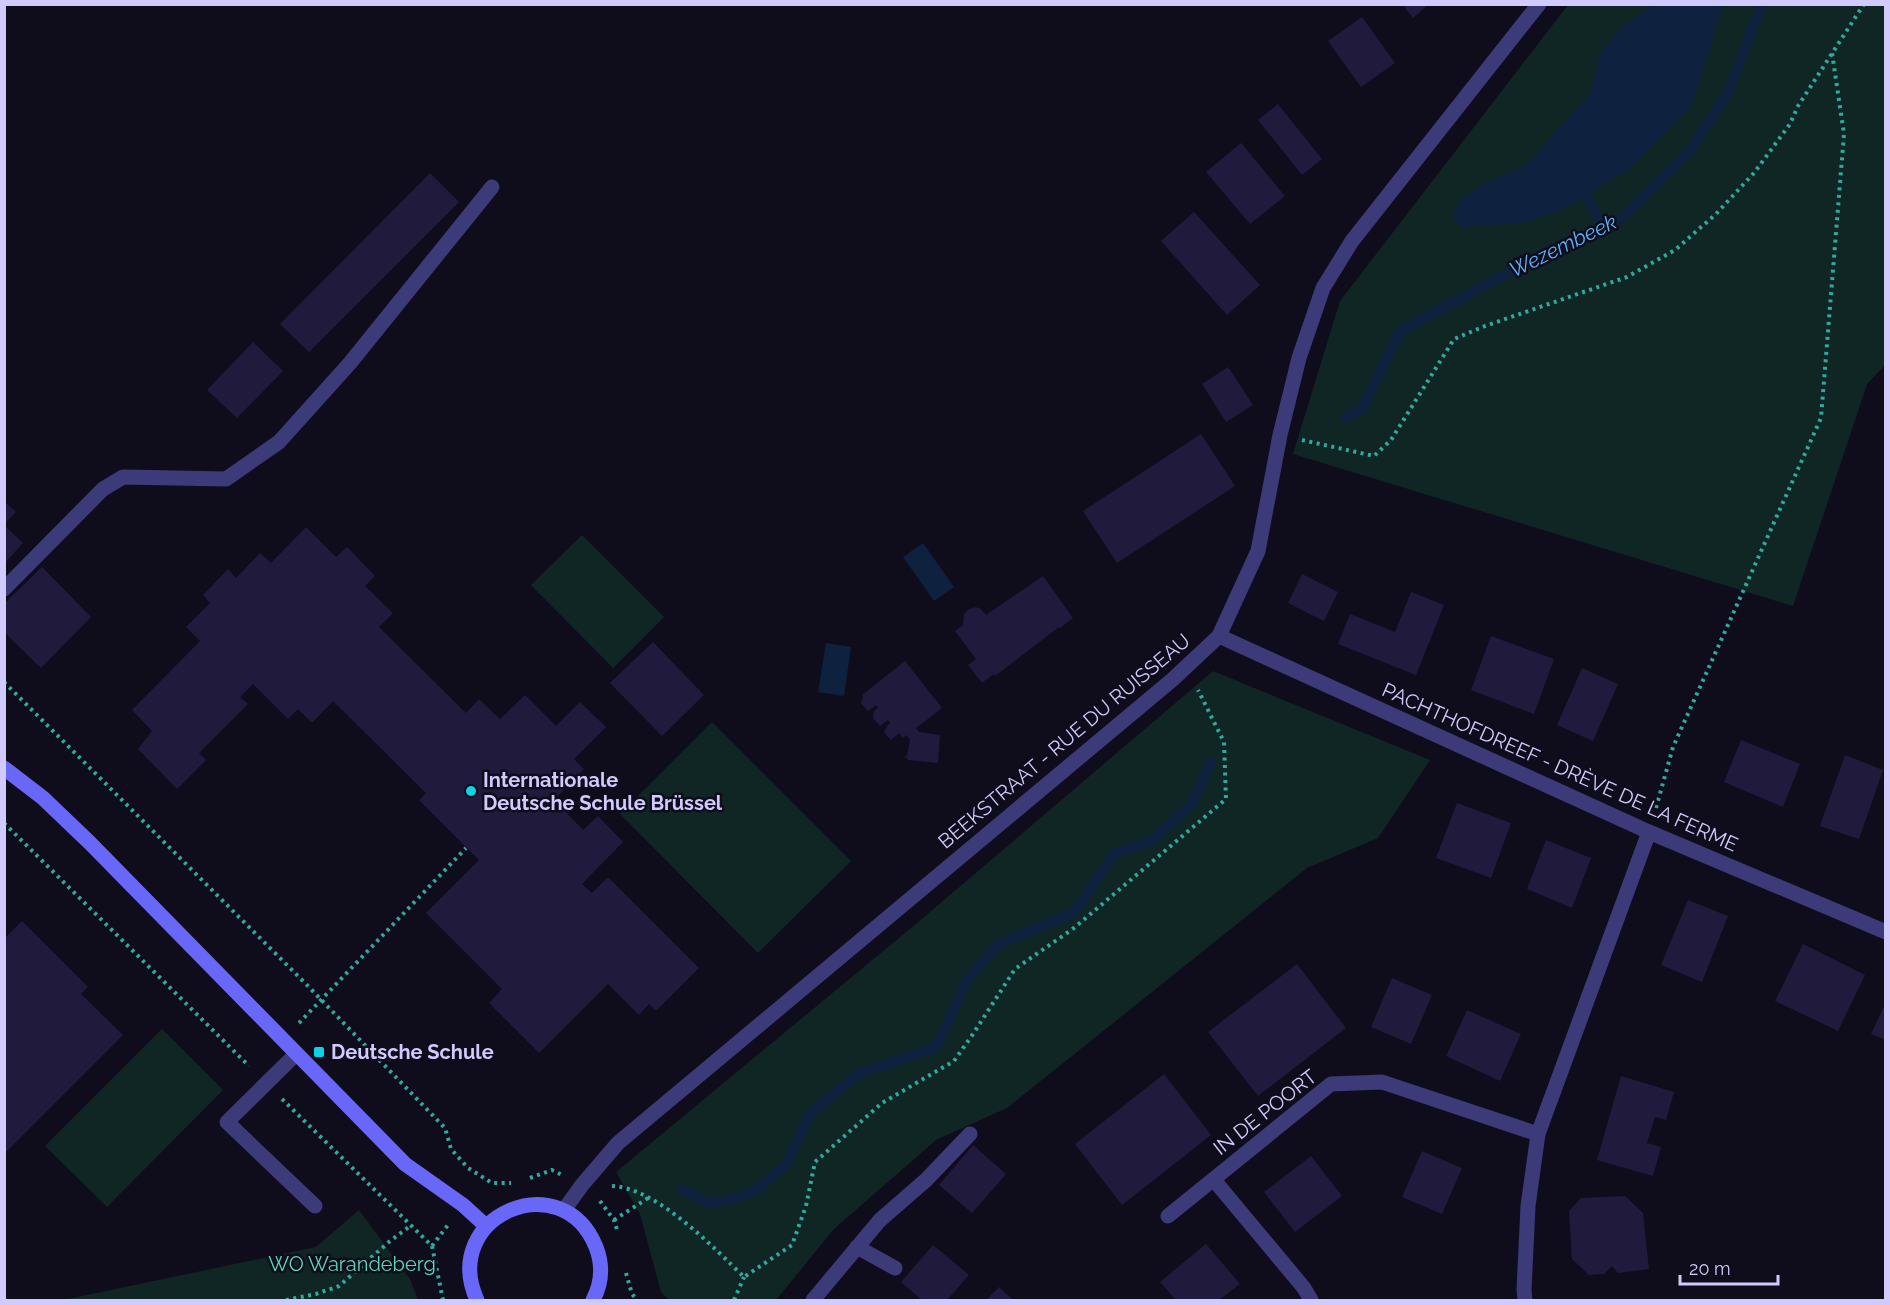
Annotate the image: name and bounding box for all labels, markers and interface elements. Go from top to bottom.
water label: Wezembeek [1505,209,1621,282]
street label: BEEKSTRAAT - RUE DU RUISSEAU [933,629,1195,853]
street label: PACHTHOFDREEF - DRÈVE DE LA FERME [1378,677,1742,857]
place label: Internationale Deutsche Schule Brüssel [483,768,723,815]
marker: Internationale Deutsche Schule Brüssel [464,784,478,798]
place label: Deutsche Schule [331,1040,494,1064]
marker: Deutsche Schule [312,1045,326,1059]
street label: IN DE POORT [1208,1064,1322,1160]
scale bar [1680,1248,1778,1286]
park label: WO Warandeberg [268,1252,436,1276]
text: 20 m [1689,1258,1731,1279]

